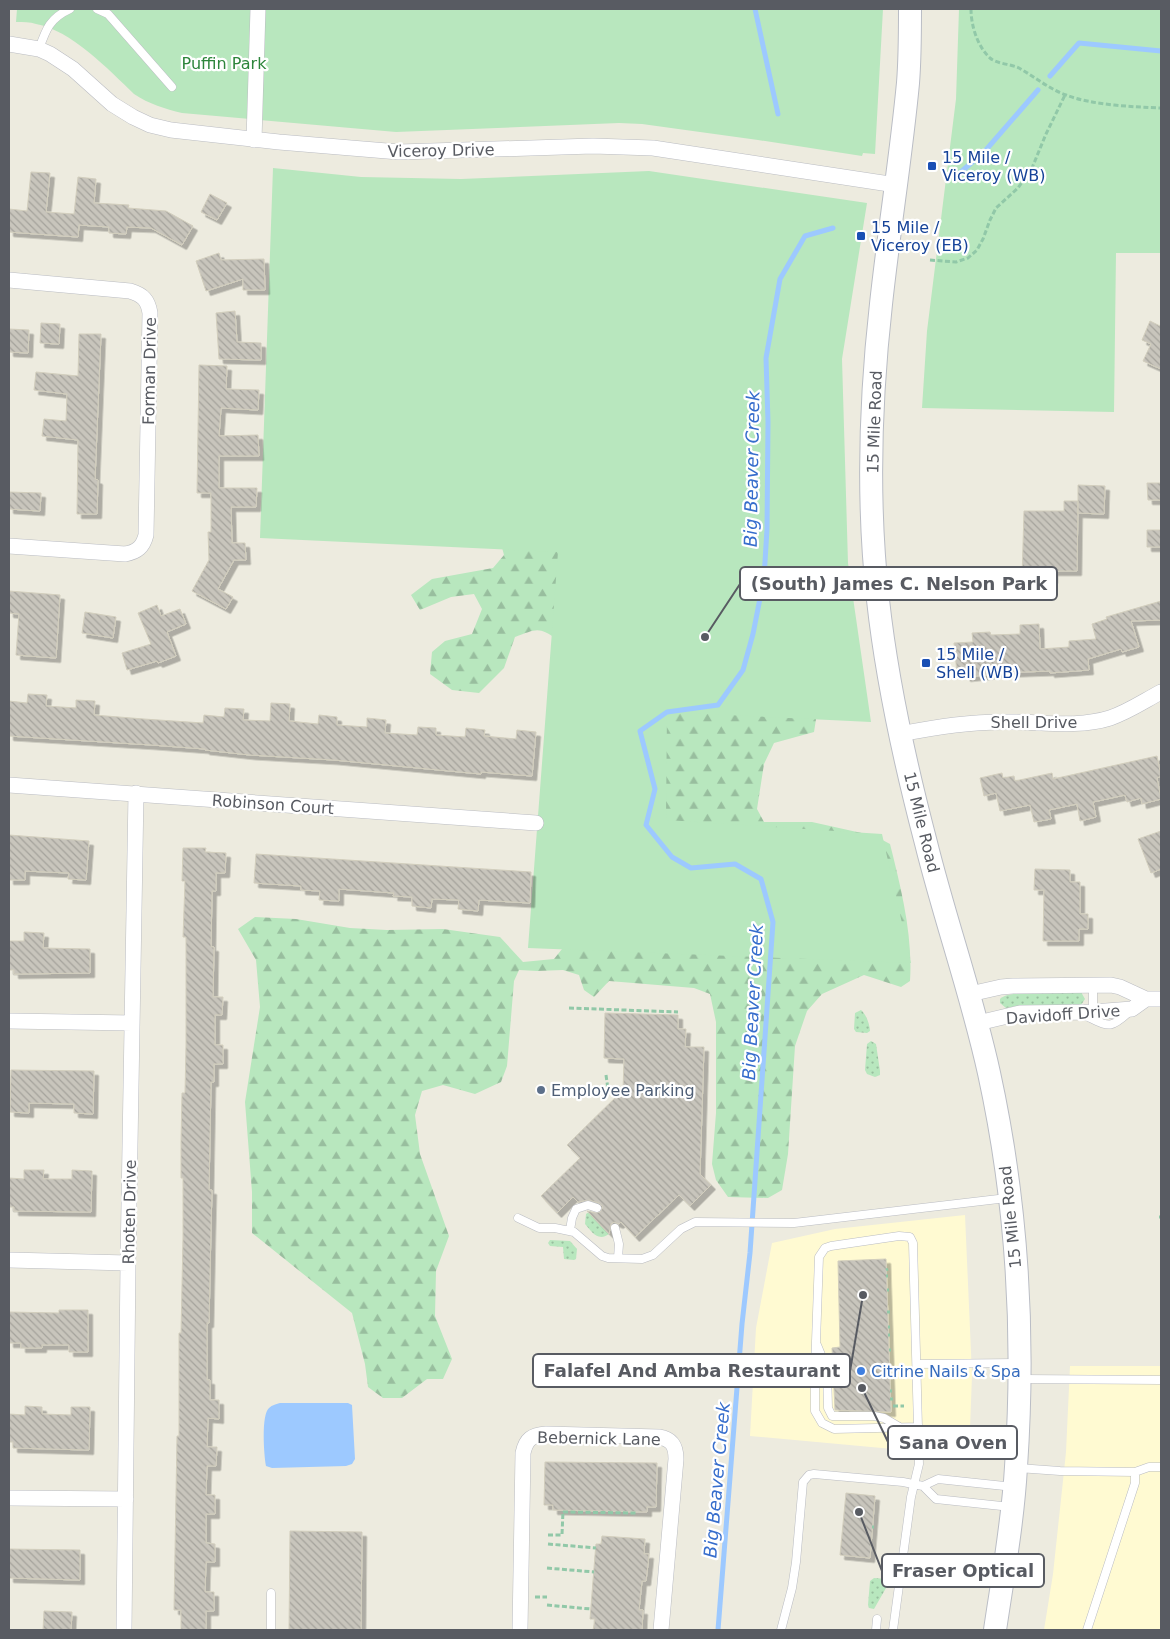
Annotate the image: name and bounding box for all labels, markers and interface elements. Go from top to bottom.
park label: Puffin Park [182,54,267,73]
street label: Viceroy Drive [387,140,495,161]
place label: 15 Mile / Viceroy (WB) [942,148,1046,185]
marker: 15 Mile / Viceroy (WB) [926,160,938,172]
place label: 15 Mile / Viceroy (EB) [871,218,969,255]
marker: 15 Mile / Viceroy (EB) [855,230,867,242]
street label: Forman Drive [139,317,160,425]
street label: 15 Mile Road [863,370,886,474]
water label: Big Beaver Creek [740,389,763,547]
callout: (South) James C. Nelson Park [740,567,1057,600]
text: (South) James C. Nelson Park [751,573,1048,594]
place label: 15 Mile / Shell (WB) [936,645,1019,682]
marker: 15 Mile / Shell (WB) [920,657,932,669]
street label: Shell Drive [991,713,1077,732]
street label: 15 Mile Road [900,770,943,874]
street label: Robinson Court [211,791,335,818]
water label: Big Beaver Creek [738,922,767,1081]
street label: Davidoff Drive [1005,1001,1121,1028]
place label: Employee Parking [551,1081,695,1100]
marker: Employee Parking [535,1084,547,1096]
street label: Rhoten Drive [119,1159,140,1265]
street label: 15 Mile Road [996,1165,1025,1269]
callout: Falafel And Amba Restaurant [533,1354,850,1387]
text: Falafel And Amba Restaurant [544,1360,841,1381]
place label: Citrine Nails & Spa [871,1362,1021,1381]
marker: Citrine Nails & Spa [855,1365,867,1377]
water label: Big Beaver Creek [699,1400,734,1559]
callout: Sana Oven [888,1426,1017,1459]
street label: Bebernick Lane [537,1428,661,1449]
text: Sana Oven [899,1432,1007,1453]
callout: Fraser Optical [882,1554,1044,1587]
text: Fraser Optical [892,1560,1034,1581]

